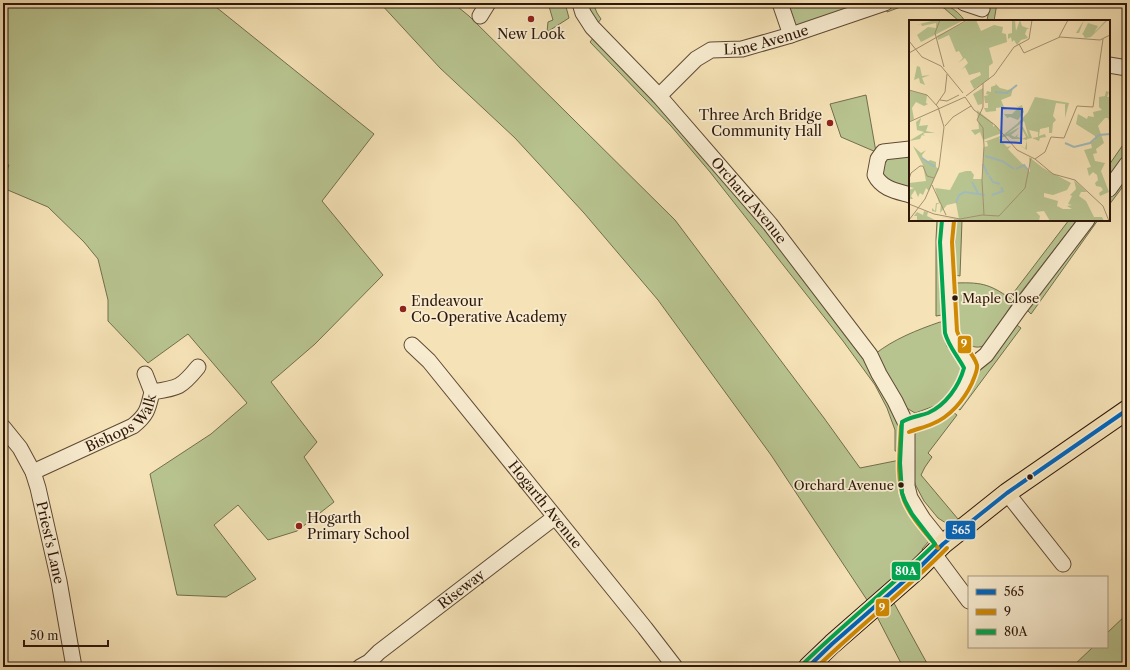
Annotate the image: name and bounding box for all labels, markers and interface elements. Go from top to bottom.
marker: New Look [526,14,536,24]
inset map [909,20,1110,221]
street label: Lime Avenue [723,21,811,59]
place label: New Look [497,25,566,43]
place label: Three Arch Bridge Community Hall [699,106,822,140]
marker: Three Arch Bridge Community Hall [825,118,835,128]
street label: Orchard Avenue [707,153,791,247]
place label: Maple Close [962,290,1039,306]
place label: Endeavour Co-Operative Academy [411,292,567,326]
marker: Maple Close [950,293,960,303]
marker: Endeavour Co-Operative Academy [398,304,408,314]
line badge: 9 [957,335,972,354]
text: 9 [961,337,968,351]
street label: Bishops Walk [82,392,160,456]
street label: Hogarth Avenue [504,457,586,552]
unlabelled marker [1025,472,1035,482]
place label: Orchard Avenue [794,477,894,493]
marker: Orchard Avenue [896,480,906,490]
street label: Priest's Lane [32,500,68,586]
place label: Hogarth Primary School [307,509,410,543]
line badge: 565 [945,520,976,540]
marker: Hogarth Primary School [294,521,304,531]
text: 565 [952,523,970,537]
line badge: 80A [891,561,921,581]
text: 80A [895,564,918,578]
street label: Riseway [434,565,488,613]
legend [968,576,1108,648]
text: 565 [1004,584,1024,599]
line badge: 9 [875,598,890,617]
text: 9 [879,601,886,615]
text: 9 [1004,604,1011,619]
scale bar [24,622,108,648]
text: 80A [1004,624,1029,639]
text: 50 m [30,628,59,643]

